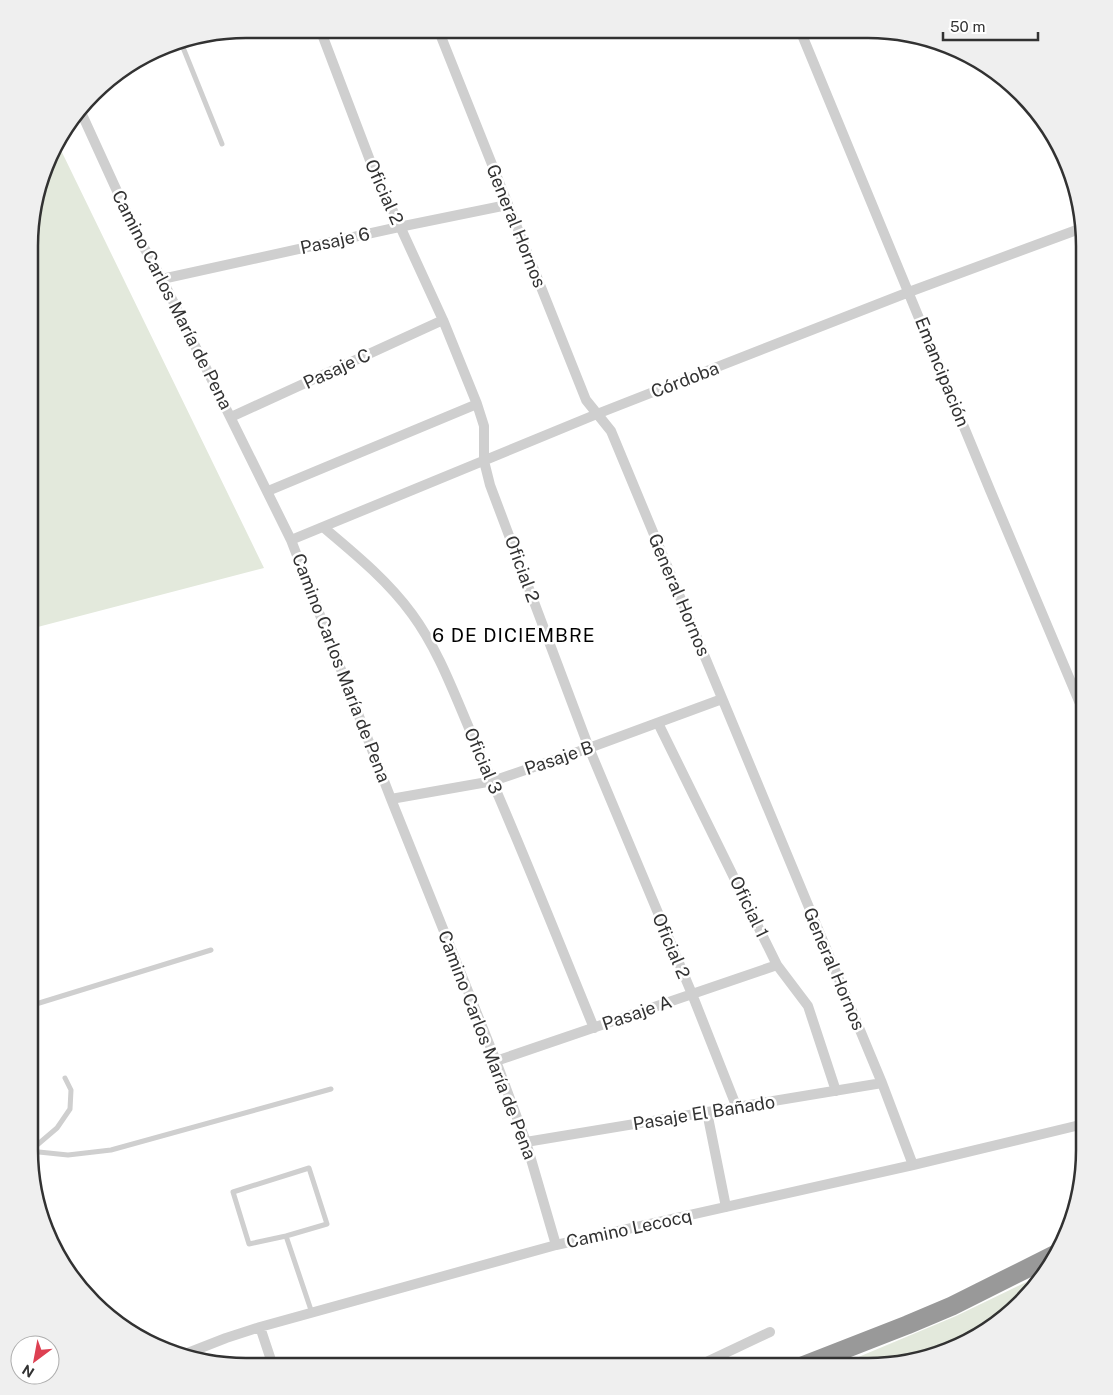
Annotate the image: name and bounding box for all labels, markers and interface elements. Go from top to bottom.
scale bar [943,10,1038,42]
text: 50 m [950,18,985,35]
street label: Oficial 2 [361,156,408,228]
street label: General Hornos [482,161,551,290]
street label: Camino Carlos María de Pena [108,187,237,413]
street label: Pasaje 6 [298,223,372,258]
street label: Emancipación [911,314,974,430]
street label: Pasaje C [300,344,374,393]
street label: Córdoba [648,357,722,402]
street label: General Hornos [644,530,715,659]
street label: Oficial 2 [501,533,544,605]
street label: Camino Carlos María de Pena [288,550,395,785]
district label: 6 DE DICIEMBRE [432,624,596,646]
street label: Oficial 3 [460,725,507,797]
street label: Pasaje B [522,736,596,779]
street label: Oficial 1 [726,873,773,941]
street label: General Hornos [799,904,870,1033]
street label: Oficial 2 [648,910,695,982]
street label: Camino Carlos María de Pena [434,927,541,1162]
street label: Pasaje A [599,991,675,1034]
street label: Pasaje El Bañado [631,1091,776,1134]
street label: Camino Lecocq [564,1205,694,1252]
north arrow [10,1335,60,1385]
text: N [19,1361,37,1381]

